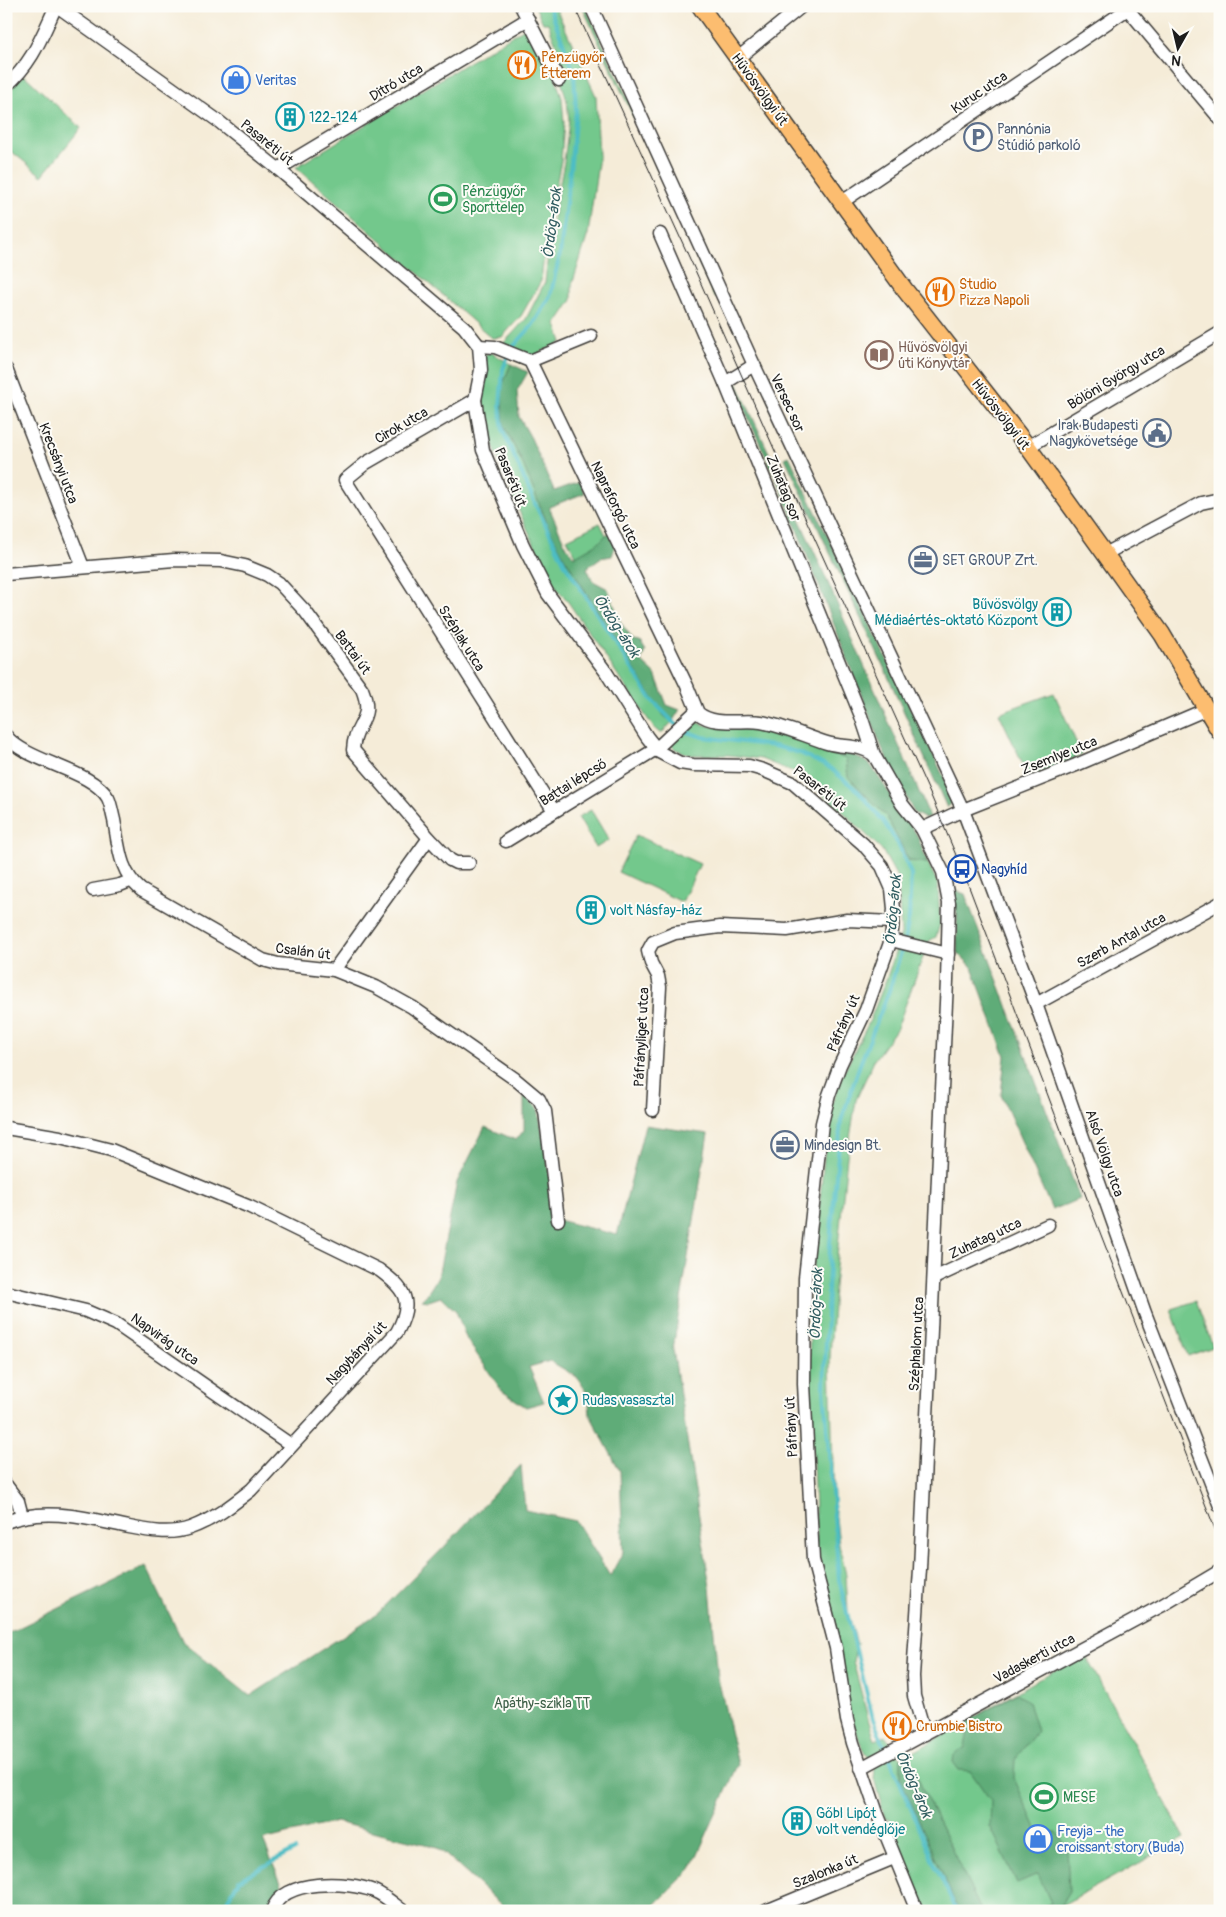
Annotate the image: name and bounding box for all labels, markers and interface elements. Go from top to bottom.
north arrow [1154,22,1204,72]
place label: Pénzügyőr Étterem [541,49,604,82]
restaurant icon: Pénzügyőr Étterem [507,50,537,80]
street label: Hűvösvölgyi út [728,50,792,129]
text: N [1170,51,1182,69]
street label: Ditró utca [367,60,426,105]
shop icon: Veritas [221,65,251,95]
street label: Kuruc utca [948,67,1011,117]
place label: Veritas [255,72,297,89]
building icon: 122-124 [275,102,305,132]
place label: 122-124 [309,109,358,126]
street label: Pasaréti út [237,116,297,169]
place label: Pannónia Stúdió parkoló [997,121,1081,154]
parking icon: Pannónia Stúdió parkoló [963,122,993,152]
place label: Pénzügyőr Sporttelep [462,183,525,216]
sports icon: Pénzügyőr Sporttelep [428,184,458,214]
water label: Ördög-árok [539,185,566,259]
place label: Studio Pizza Napoli [959,276,1030,309]
restaurant icon: Studio Pizza Napoli [925,277,955,307]
place label: Hűvösvölgyi úti Könyvtár [898,339,970,372]
library icon: Hűvösvölgyi úti Könyvtár [864,340,894,370]
street label: Bölöni György utca [1065,342,1168,413]
street label: Versec sor [767,371,808,435]
street label: Hűvösvölgyi út [968,376,1034,453]
street label: Cirok utca [372,403,431,447]
place label: Irak Budapesti Nagykövetsége [1049,417,1138,450]
public building icon: Irak Budapesti Nagykövetsége [1142,418,1172,448]
street label: Krecsányi utca [35,420,82,506]
street label: Pasaréti út [491,445,530,510]
street label: Zuhatag sor [762,452,805,524]
street label: Napraforgó utca [587,459,644,552]
office icon: SET GROUP Zrt. [908,545,938,575]
place label: SET GROUP Zrt. [942,552,1038,569]
water label: Ördög-árok [589,591,645,663]
place label: Bűvösvölgy Médiaértés-oktató Központ [875,596,1038,629]
building icon: Bűvösvölgy Médiaértés-oktató Központ [1042,597,1072,627]
street label: Széplak utca [435,602,489,674]
street label: Battai út [331,627,374,678]
street label: Zsemlye utca [1019,733,1100,778]
street label: Battai lépcső [537,755,610,810]
street label: Pasaréti út [790,762,850,815]
bus stop icon: Nagyhíd [947,854,977,884]
place label: Nagyhíd [981,861,1027,878]
water label: Ördög-árok [881,872,906,946]
building icon: volt Násfay-ház [576,895,606,925]
place label: volt Násfay-ház [609,902,702,919]
street label: Szerb Antal utca [1074,909,1169,972]
street label: Csalán út [275,940,332,963]
street label: Páfrányliget utca [630,987,653,1087]
street label: Páfrány út [823,992,864,1055]
street label: Alsó Völgy utca [1082,1107,1127,1199]
office icon: Mindesign Bt. [770,1130,800,1160]
place label: Mindesign Bt. [804,1137,882,1154]
street label: Zuhatag utca [946,1214,1024,1263]
water label: Ördög-árok [806,1266,827,1340]
street label: Széphalom utca [906,1296,927,1392]
street label: Napvirág utca [127,1310,202,1369]
street label: Nagybányai út [323,1318,390,1389]
place icon: Rudas vasasztal [548,1385,578,1415]
place label: Rudas vasasztal [582,1392,674,1409]
street label: Páfrány út [781,1396,802,1458]
street label: Vadaskerti utca [991,1630,1078,1687]
park label: Apáthy-szikla TT [494,1695,591,1712]
restaurant icon: Crumbie Bistro [882,1711,912,1741]
place label: Crumbie Bistro [916,1718,1003,1735]
water label: Ördög-árok [891,1748,937,1822]
sports icon: MESE [1029,1782,1059,1812]
place label: MESE [1063,1789,1096,1806]
place label: Gőbl Lipót volt vendéglője [815,1805,905,1838]
building icon: Gőbl Lipót volt vendéglője [782,1806,812,1836]
place label: Freyja - the croissant story (Buda) [1057,1823,1185,1856]
shop icon: Freyja - the croissant story (Buda) [1023,1824,1053,1854]
street label: Szalonka út [790,1851,861,1892]

